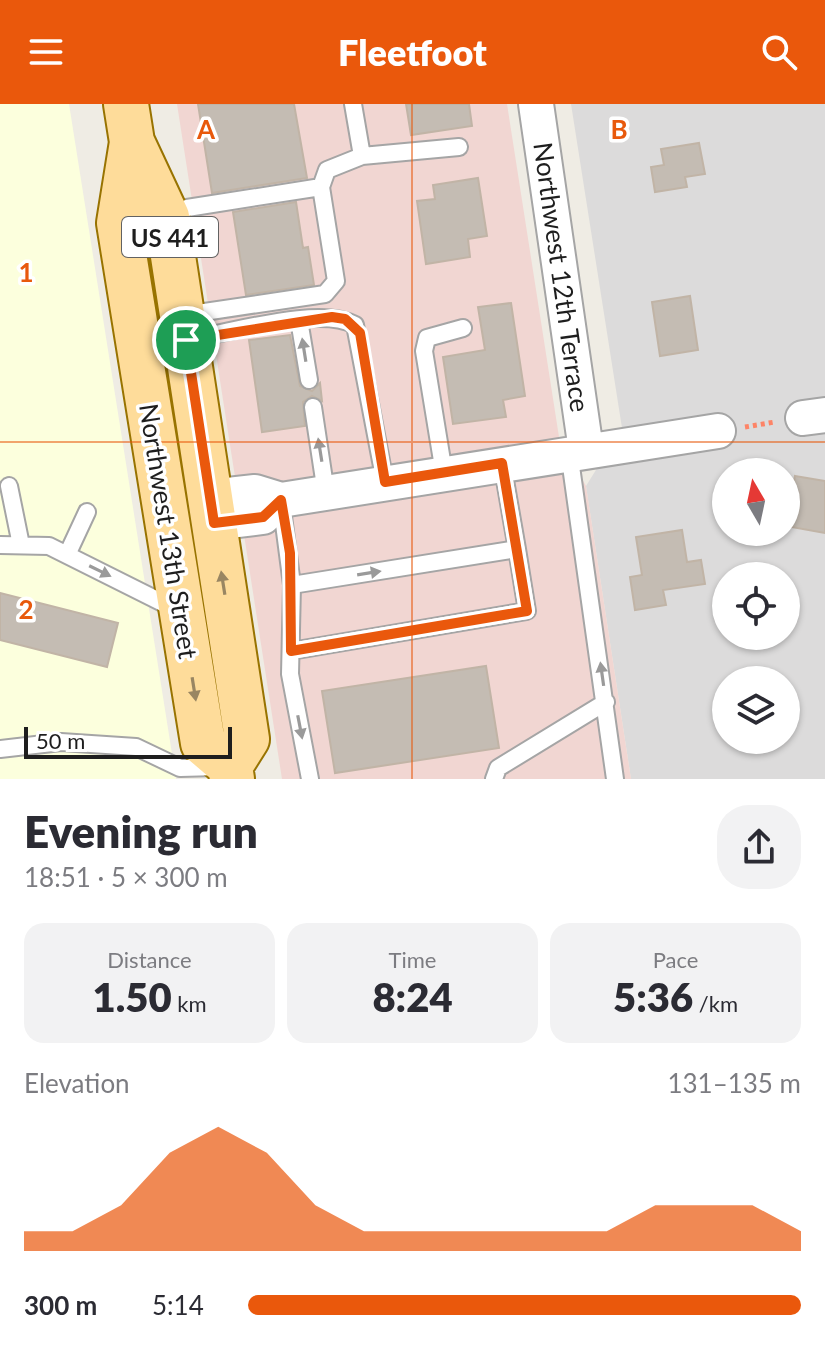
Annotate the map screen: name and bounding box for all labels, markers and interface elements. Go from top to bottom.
icon: menu [24,30,68,74]
text: Fleetfoot [338,30,487,74]
icon: search [757,30,801,74]
text: A [196,113,216,145]
text: B [610,113,628,145]
street label: Northwest 12th Terrace [527,140,597,414]
road number: US 441 [122,217,218,257]
text: 1 [18,256,34,288]
pin [152,306,220,374]
icon: arrive [164,318,208,362]
one-way arrow [297,337,310,362]
street label: Northwest 13th Street [133,401,205,661]
one-way arrow [313,437,325,462]
north arrow [712,458,800,546]
map controls [712,458,800,754]
button: locate [712,562,800,650]
one-way arrow [88,565,111,578]
one-way arrow [357,566,382,579]
one-way arrow [216,570,229,595]
text: 2 [18,593,34,625]
one-way arrow [595,661,608,686]
button: layers [712,666,800,754]
one-way arrow [188,677,201,702]
one-way arrow [294,714,307,739]
scale bar [24,723,232,759]
text: 50 m [36,727,85,754]
text: Evening run [24,805,258,857]
button: share [717,805,801,889]
text: 18:51 · 5 × 300 m [24,861,228,893]
text: Distance [107,946,192,973]
text: Time [389,946,436,973]
text: Pace [653,946,698,973]
text: 1.50 [92,973,172,1021]
text: 8:24 [372,973,453,1021]
text: 5:36 [613,973,693,1021]
text: km [172,990,207,1017]
text: /km [693,990,738,1017]
text: Elevation [24,1067,130,1099]
text: 131–135 m [667,1067,801,1099]
text: 300 m [24,1289,97,1321]
text: 5:14 [152,1289,204,1321]

